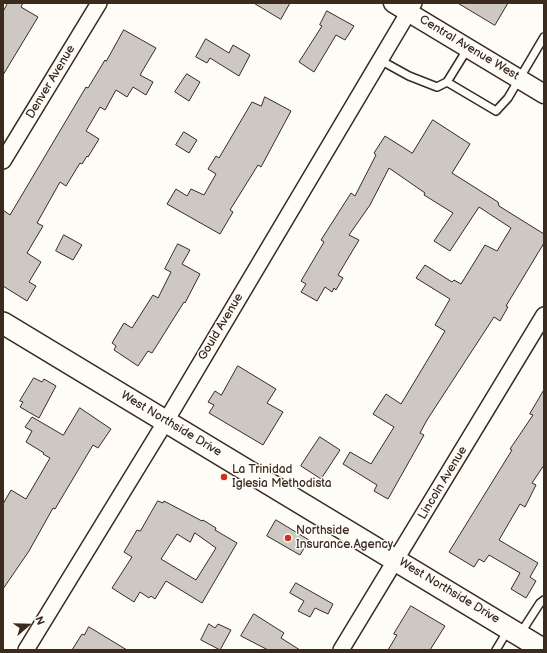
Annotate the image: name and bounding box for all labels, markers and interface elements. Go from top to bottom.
street label: Central Avenue West [417,13,521,83]
street label: Denver Avenue [23,43,79,121]
street label: Gould Avenue [195,291,247,363]
street label: West Northside Drive [118,388,224,460]
street label: Lincoln Avenue [416,444,470,522]
place label: La Trinidad Iglesia Methodista [232,463,331,491]
marker: La Trinidad Iglesia Methodista [219,472,229,482]
place label: Northside Insurance Agency [296,524,393,552]
marker: Northside Insurance Agency [283,533,293,543]
street label: West Northside Drive [396,555,502,627]
north arrow [8,605,48,645]
text: N [32,615,47,627]

